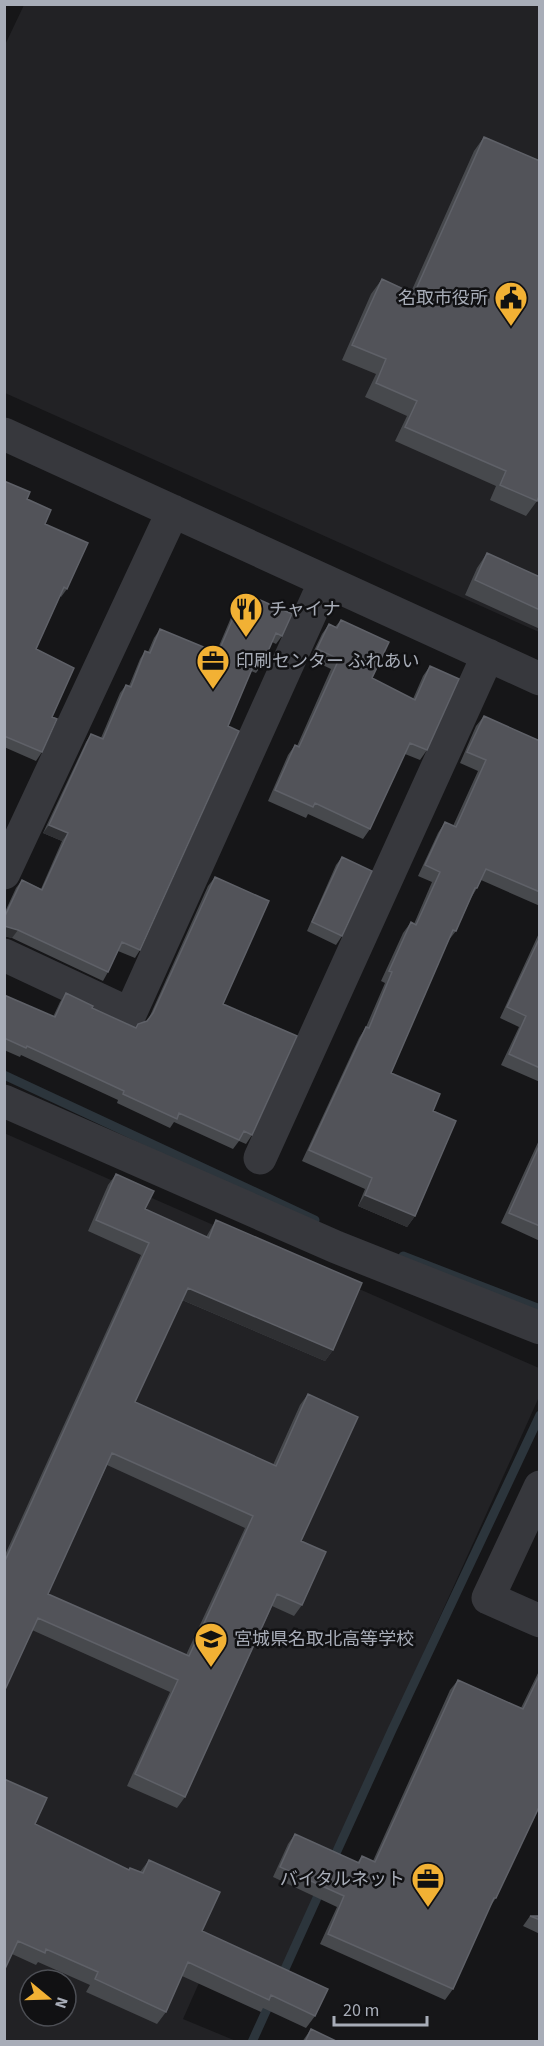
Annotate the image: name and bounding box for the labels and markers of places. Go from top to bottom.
public building icon: 名取市役所 [493,280,529,327]
place label: 名取市役所 [398,286,488,311]
restaurant icon: チャイナ [228,591,264,638]
place label: チャイナ [269,597,340,622]
office icon: 印刷センター ふれあい [195,643,231,690]
place label: 印刷センター ふれあい [236,649,420,674]
school or university icon: 宮城県名取北高等学校 [193,1621,229,1668]
place label: 宮城県名取北高等学校 [234,1627,414,1652]
office icon: バイタルネット [410,1861,446,1908]
place label: バイタルネット [280,1867,405,1892]

